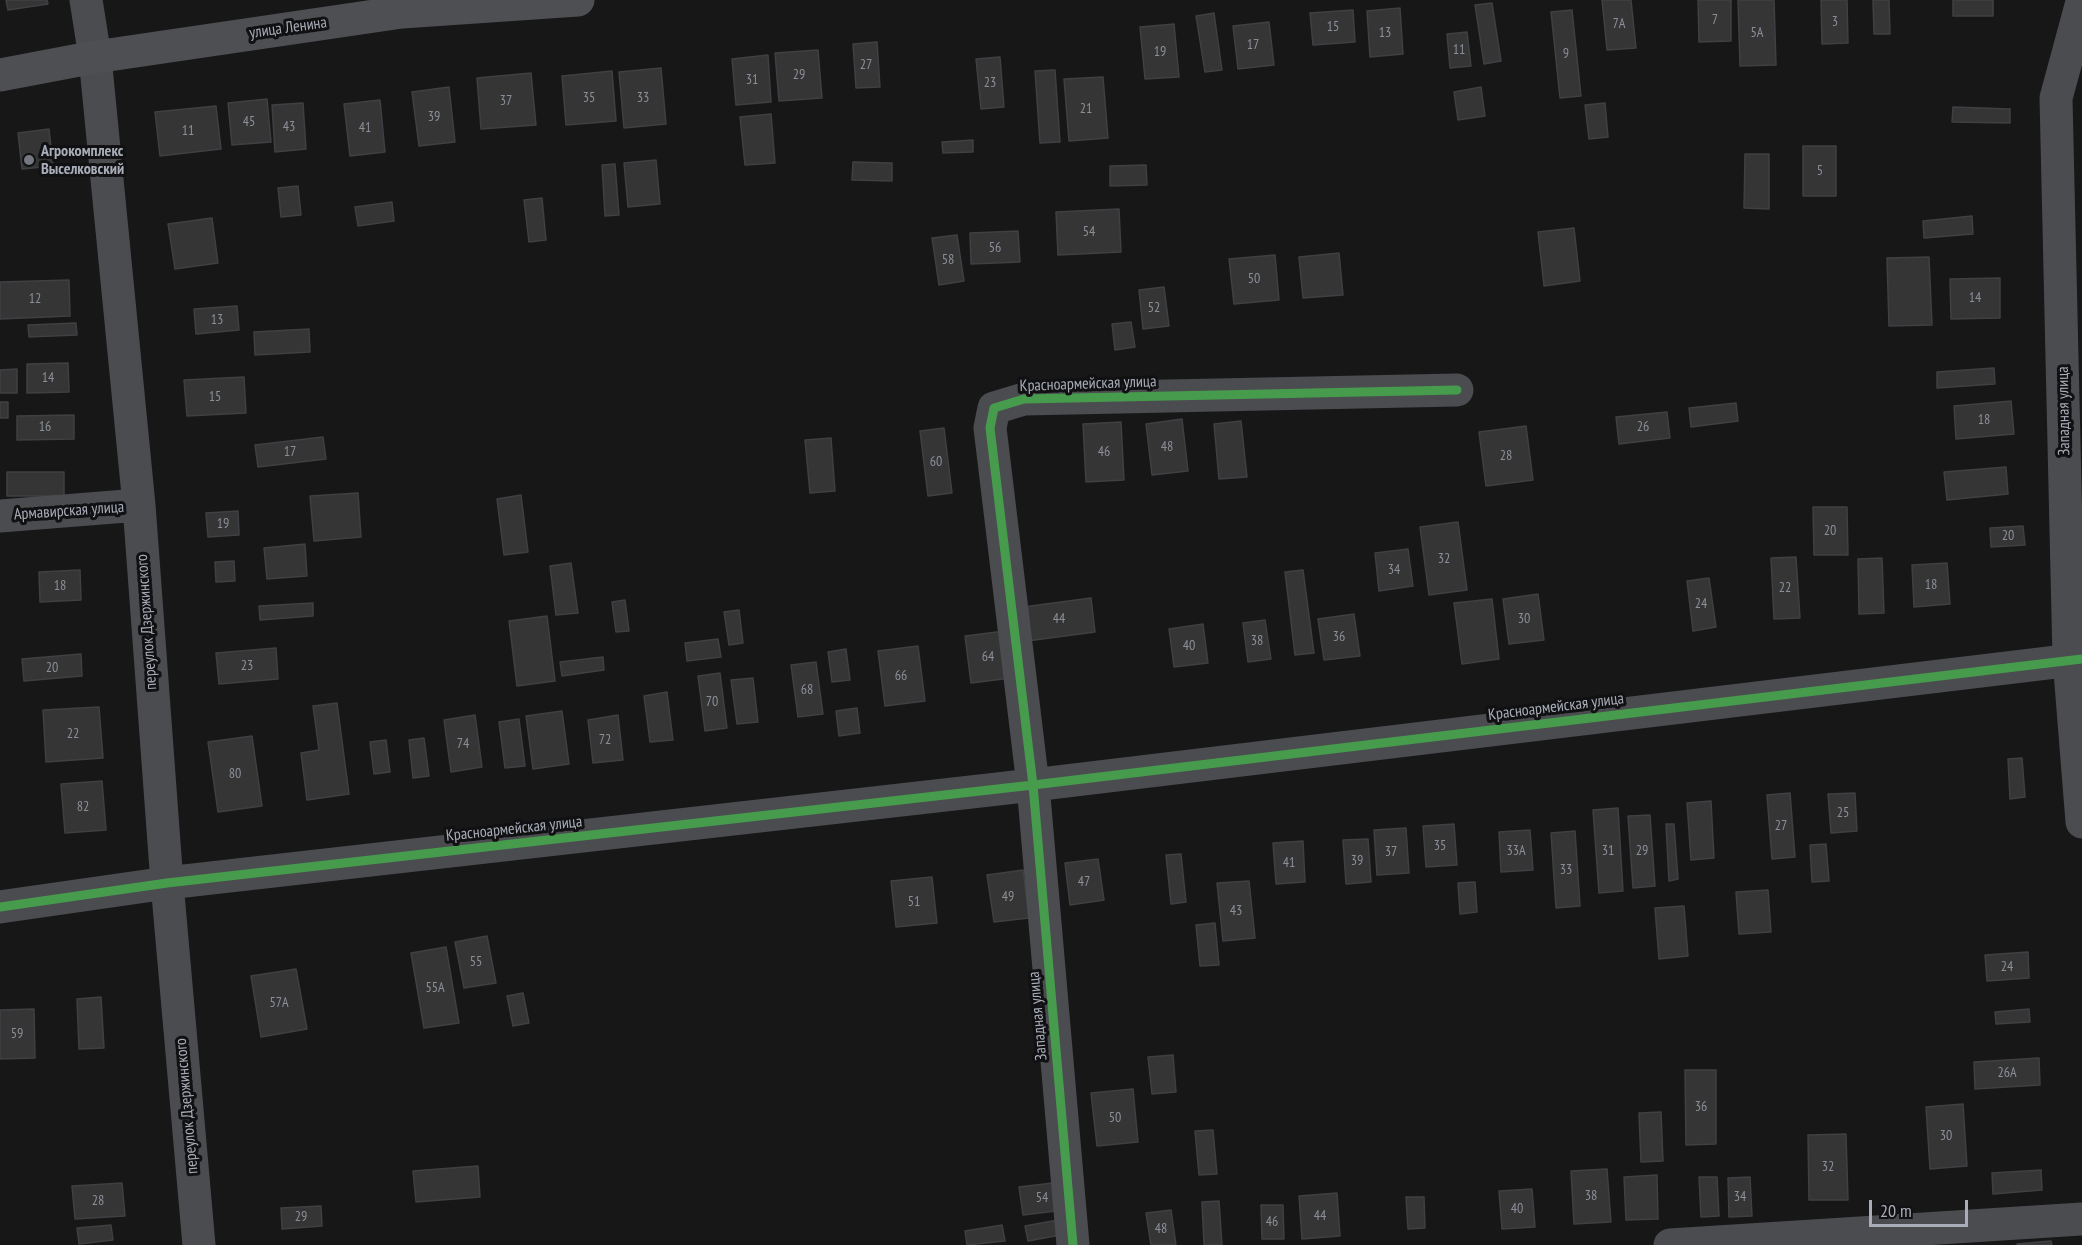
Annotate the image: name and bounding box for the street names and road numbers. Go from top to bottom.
street label: улица Ленина [248,13,328,43]
street label: Западная улица [2054,366,2074,456]
street label: Красноармейская улица [1019,372,1157,396]
street label: Армавирская улица [13,498,125,524]
street label: переулок Дзержинского [133,553,161,691]
street label: Красноармейская улица [1487,689,1625,725]
street label: Красноармейская улица [445,812,583,846]
street label: Западная улица [1025,971,1051,1061]
street label: переулок Дзержинского [172,1037,202,1175]

